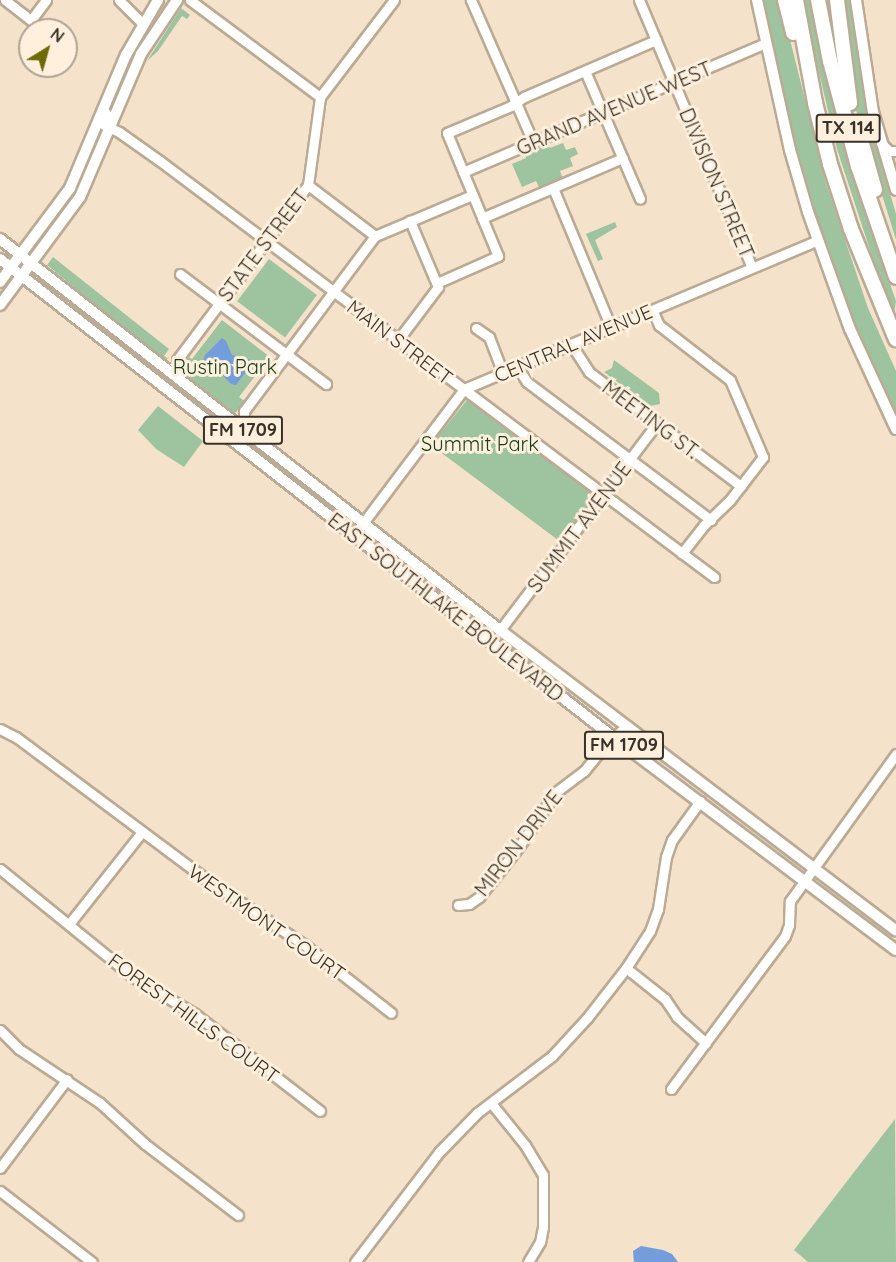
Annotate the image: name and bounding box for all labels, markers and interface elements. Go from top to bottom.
north arrow [18,18,78,78]
text: N [47,24,68,47]
street label: GRAND AVENUE WEST [513,56,715,160]
street label: DIVISION STREET [675,104,759,262]
road number: TX 114 [815,113,881,143]
street label: STATE STREET [213,184,313,306]
street label: MAIN STREET [342,294,458,390]
street label: CENTRAL AVENUE [490,299,656,387]
park label: Rustin Park [173,354,277,378]
street label: MEETING ST. [598,375,704,463]
road number: FM 1709 [202,415,284,445]
park label: Summit Park [421,431,539,455]
street label: SUMMIT AVENUE [522,457,636,597]
street label: EAST SOUTHLAKE BOULEVARD [323,508,569,706]
road number: FM 1709 [584,730,664,760]
street label: MIRON DRIVE [469,785,567,901]
street label: WESTMONT COURT [184,859,350,985]
street label: FOREST HILLS COURT [104,948,284,1088]

